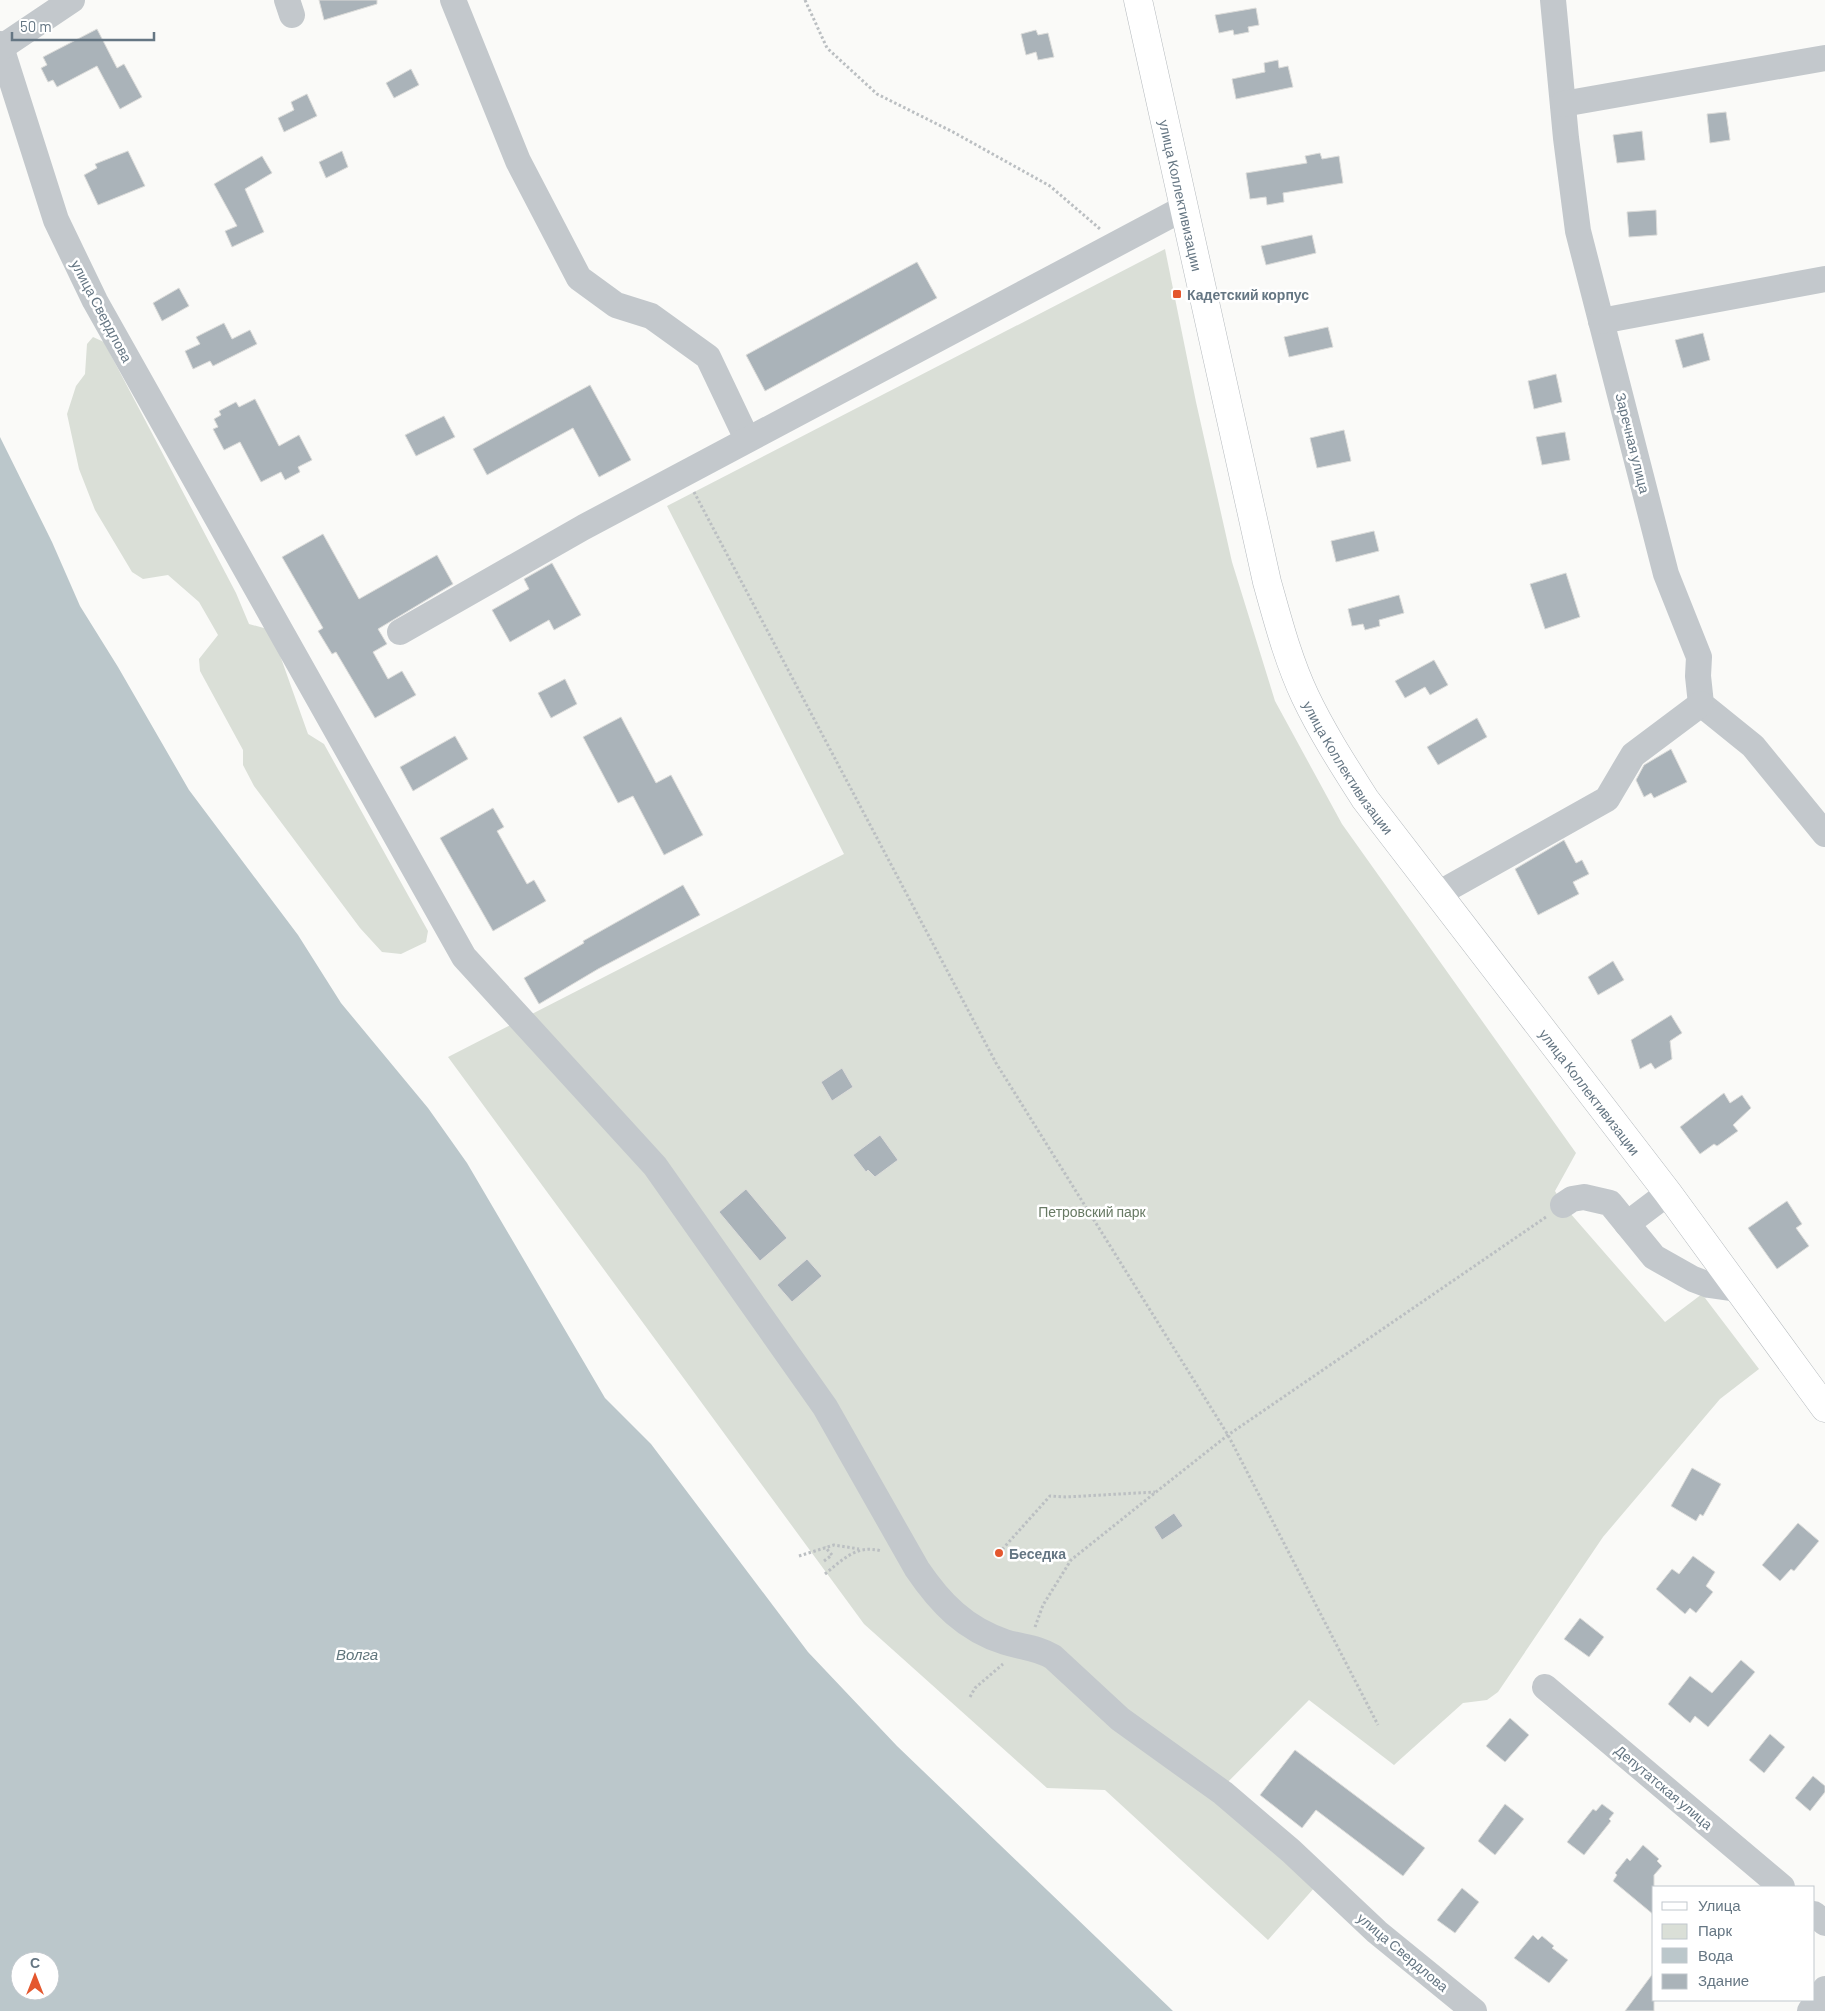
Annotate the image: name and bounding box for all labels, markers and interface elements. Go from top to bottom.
scale bar [12,10,155,42]
text: 50 m [20,17,52,35]
street label: улица Коллективизации [1156,118,1206,273]
street label: улица Свердлова [68,257,136,365]
place label: Кадетский корпус [1187,286,1309,303]
marker: Кадетский корпус [1171,288,1183,300]
street label: Заречная улица [1612,391,1654,495]
street label: улица Коллективизации [1300,698,1397,837]
street label: улица Коллективизации [1536,1025,1644,1158]
park label: Петровский парк [1038,1203,1147,1220]
place label: Беседка [1009,1545,1066,1562]
marker: Беседка [993,1547,1005,1559]
water label: Волга [336,1645,378,1663]
street label: Депутатская улица [1612,1741,1716,1833]
legend [1652,1886,1815,2001]
text: Улица [1698,1896,1741,1914]
street label: улица Свердлова [1354,1909,1452,1995]
text: Парк [1698,1921,1732,1939]
text: Вода [1698,1946,1734,1964]
north arrow [10,1951,60,2001]
text: С [30,1954,40,1971]
text: Здание [1698,1971,1749,1989]

